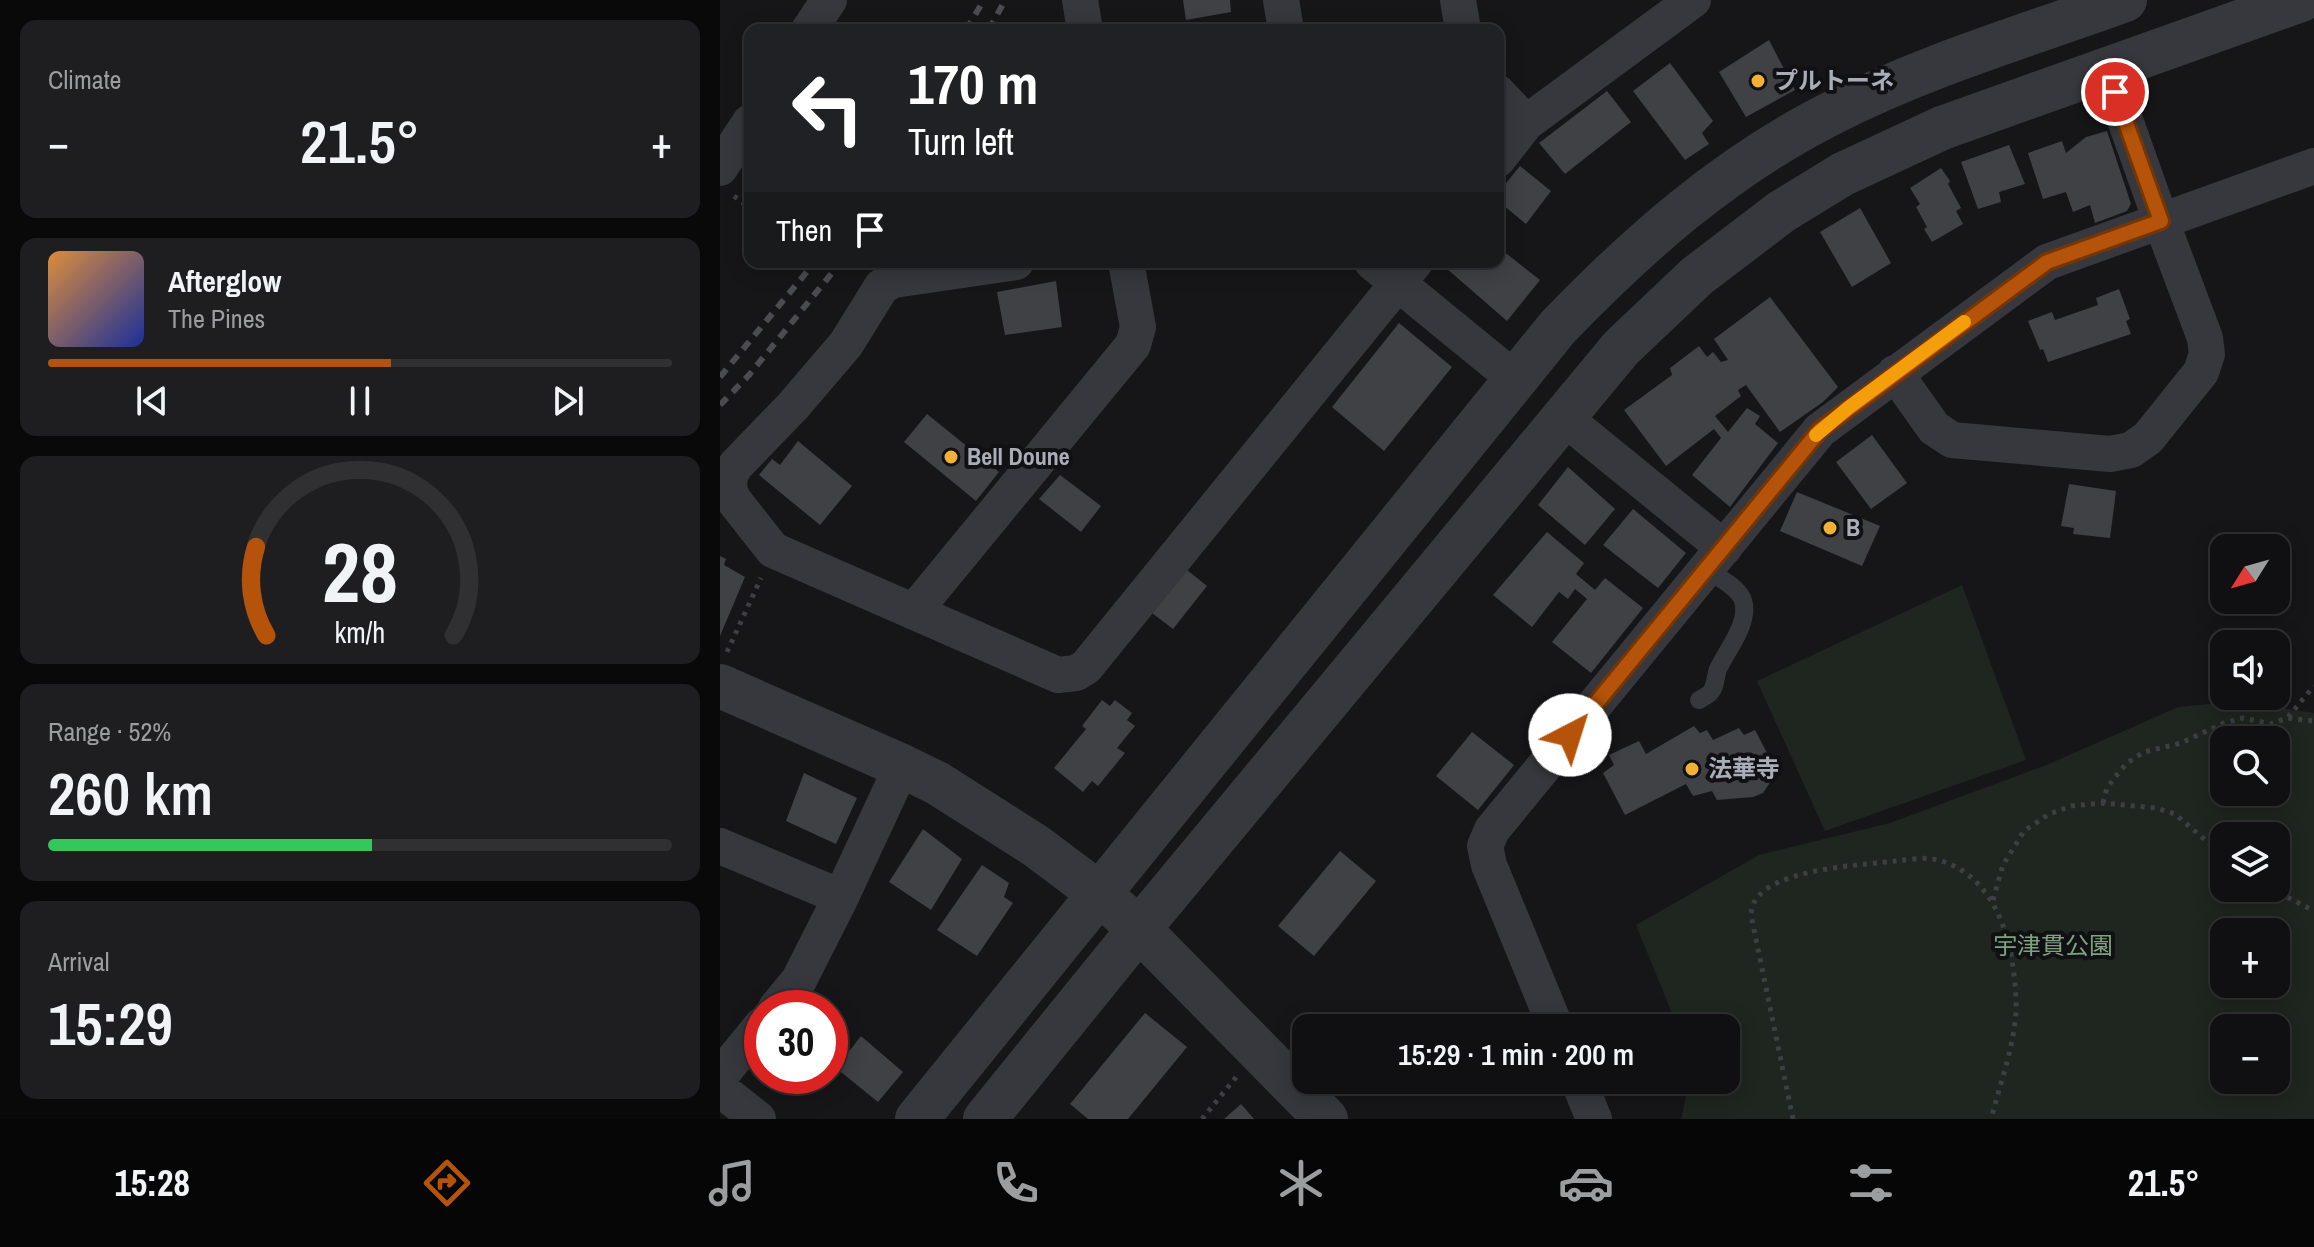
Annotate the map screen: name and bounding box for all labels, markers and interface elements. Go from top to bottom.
text: 170 m [908,46,1038,121]
icon: left [776,56,880,160]
pin [2081,58,2149,126]
text: Climate [48,62,121,97]
place label: プルトーネ [1774,64,1894,96]
icon: arrive [2093,70,2137,114]
marker: プルトーネ [1749,72,1767,90]
text: 21.5° [300,101,420,182]
text: − [48,112,69,172]
text: + [651,112,672,172]
text: Turn left [908,118,1014,166]
icon: arrive [848,208,892,252]
text: Then [776,210,832,250]
text: Afterglow [168,261,281,301]
text: The Pines [168,301,265,336]
icon: previous [130,379,174,423]
icon: pause [338,379,382,423]
icon: next [546,379,590,423]
place label: Bell Doune [967,440,1070,472]
marker: Bell Doune [942,448,960,466]
place label: B [1846,511,1860,543]
text: 28 [322,515,398,627]
marker: B [1821,519,1839,537]
north arrow [2210,534,2290,614]
map controls [2210,534,2290,1094]
text: km/h [335,613,385,652]
button: sound [2210,630,2290,710]
position arrow [1528,693,1612,777]
text: Range · 52% [48,714,171,749]
button: search [2210,726,2290,806]
place label: 法華寺 [1708,752,1780,784]
text: 260 km [48,753,213,834]
marker: 法華寺 [1683,760,1701,778]
button: layers [2210,822,2290,902]
button: + [2210,918,2290,998]
park label: 宇津貫公園 [1993,929,2113,961]
text: Arrival [48,944,110,979]
text: 15:29 [48,983,173,1064]
speed limit sign: 30 [744,990,848,1094]
button: − [2210,1014,2290,1094]
text: 15:29 · 1 min · 200 m [1398,1034,1634,1074]
icon: directions [419,1155,475,1211]
icon: music [704,1155,760,1211]
icon: phone [988,1155,1044,1211]
icon: climate [1273,1155,1329,1211]
icon: car [1558,1155,1614,1211]
icon: filters [1843,1155,1899,1211]
text: 15:28 [114,1159,190,1207]
text: 21.5° [2128,1159,2200,1207]

